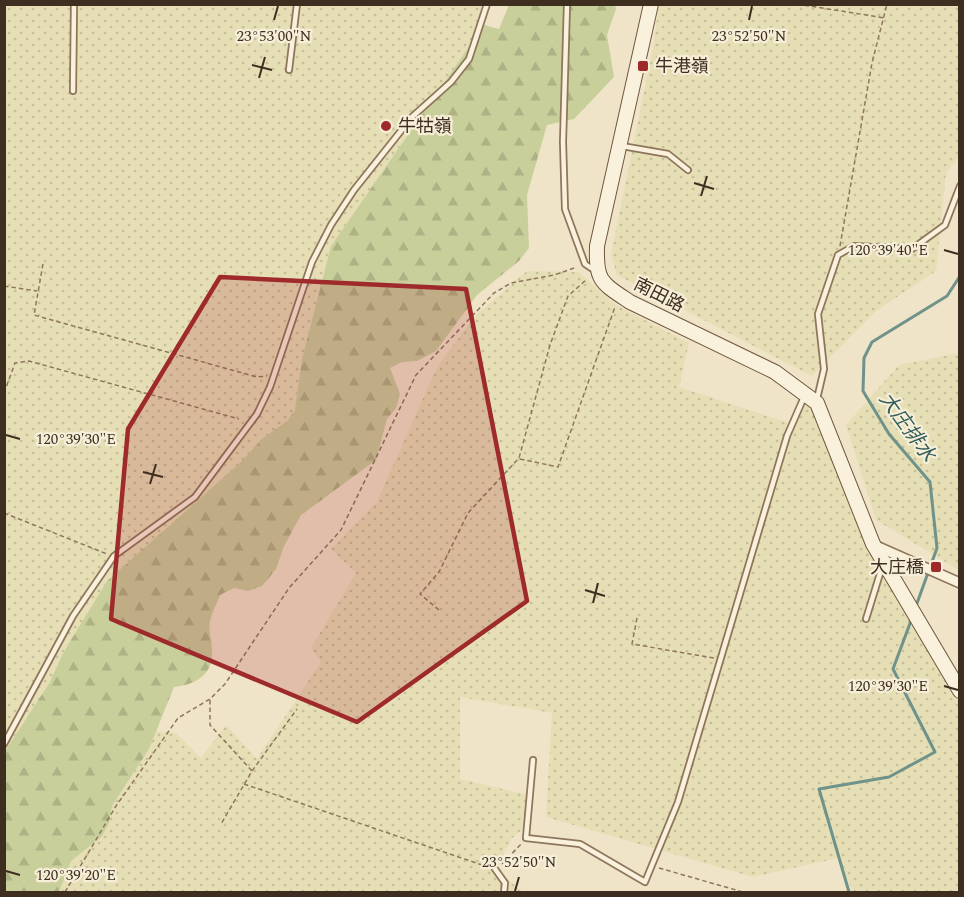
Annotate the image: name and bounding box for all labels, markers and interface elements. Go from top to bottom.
text: 23°53'00"N [237,25,312,48]
text: 23°52'50"N [712,25,787,48]
place label: 牛港嶺 [655,53,709,80]
marker: 牛港嶺 [636,59,650,73]
place label: 牛牯嶺 [398,113,452,140]
marker: 牛牯嶺 [379,119,393,133]
text: 120°39'40"E [848,239,928,262]
street label: 南田路 [629,271,689,319]
water label: 大庄排水 [871,386,943,469]
text: 120°39'30"E [36,428,116,451]
place label: 大庄橋 [870,554,924,581]
marker: 大庄橋 [929,560,943,574]
text: 120°39'30"E [848,675,928,698]
text: 23°52'50"N [482,851,557,874]
text: 120°39'20"E [36,864,116,887]

